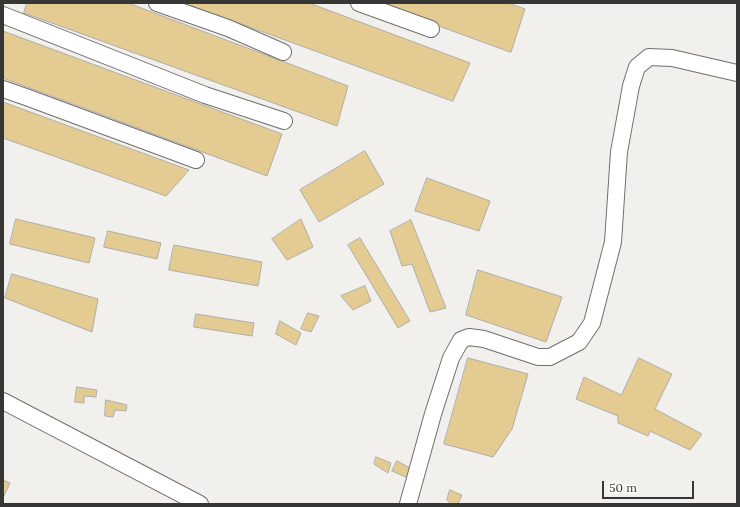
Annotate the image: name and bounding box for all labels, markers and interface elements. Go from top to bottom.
scale bar [604,473,696,499]
text: 50 m [609,480,637,495]

